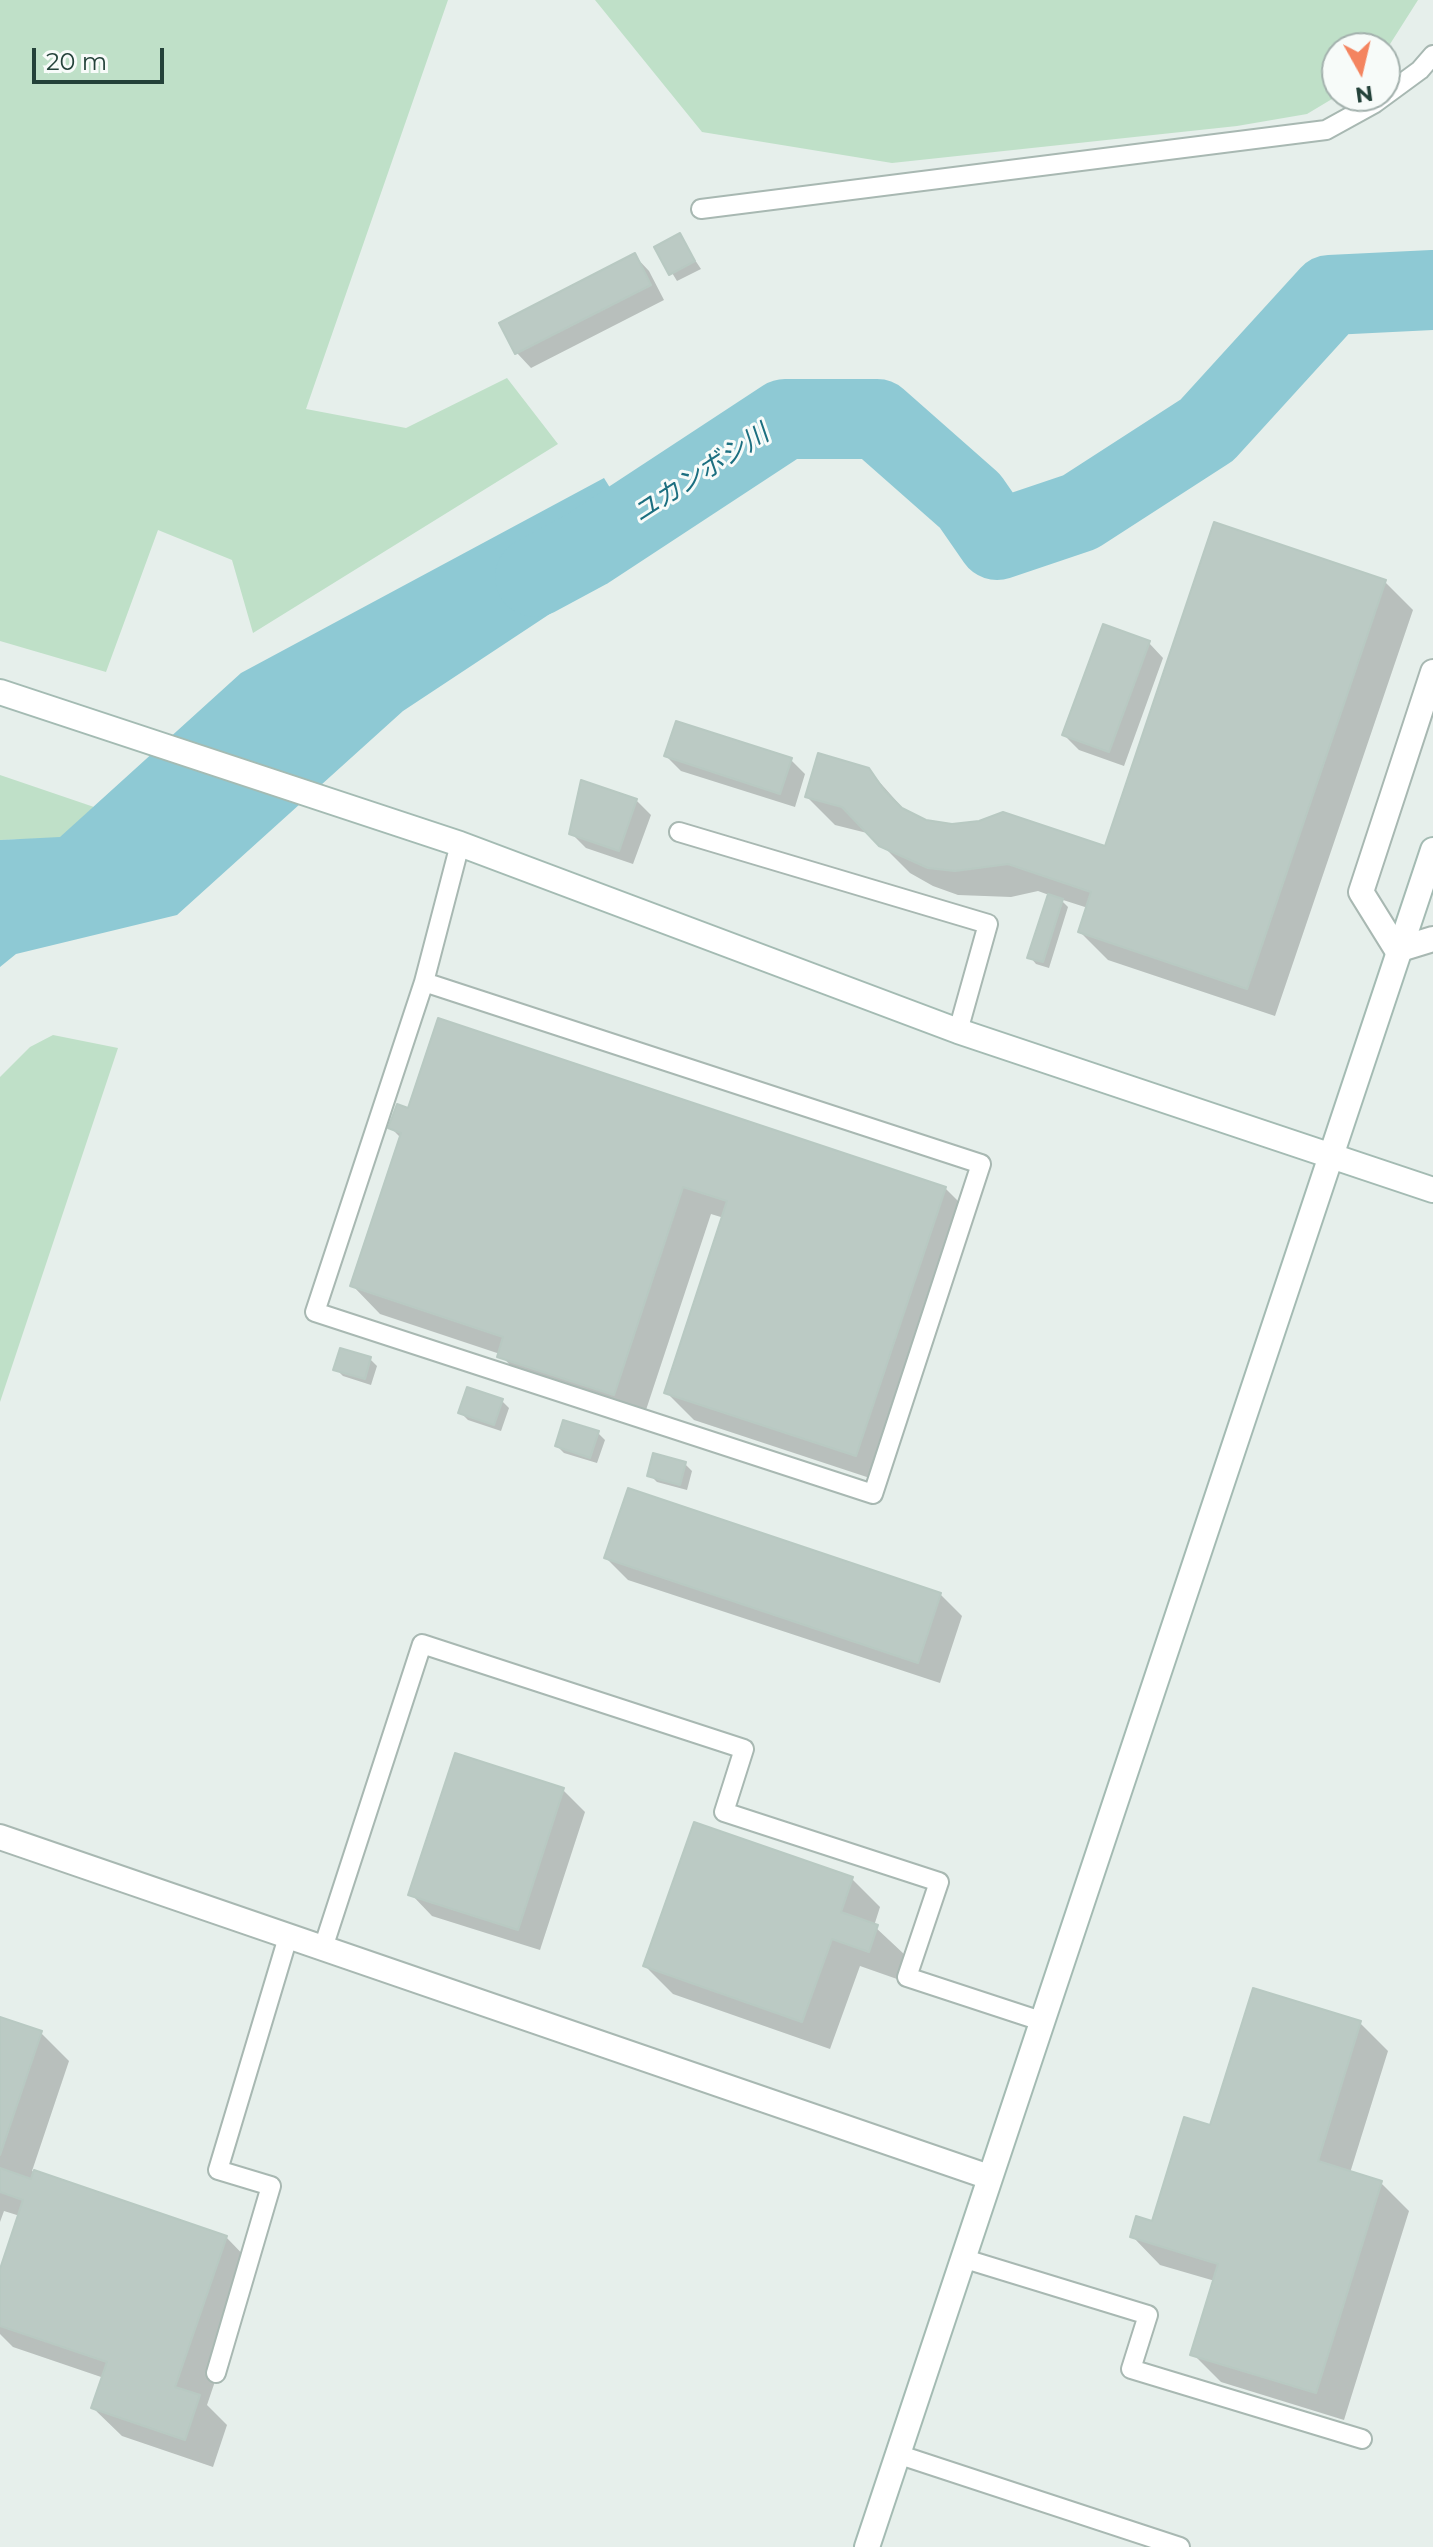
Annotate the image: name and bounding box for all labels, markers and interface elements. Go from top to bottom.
scale bar [36,32,168,82]
north arrow [1321,32,1401,112]
text: 20 m [46,47,107,76]
text: N [1353,80,1375,109]
water label: ユカンボシ川 [627,418,775,530]

